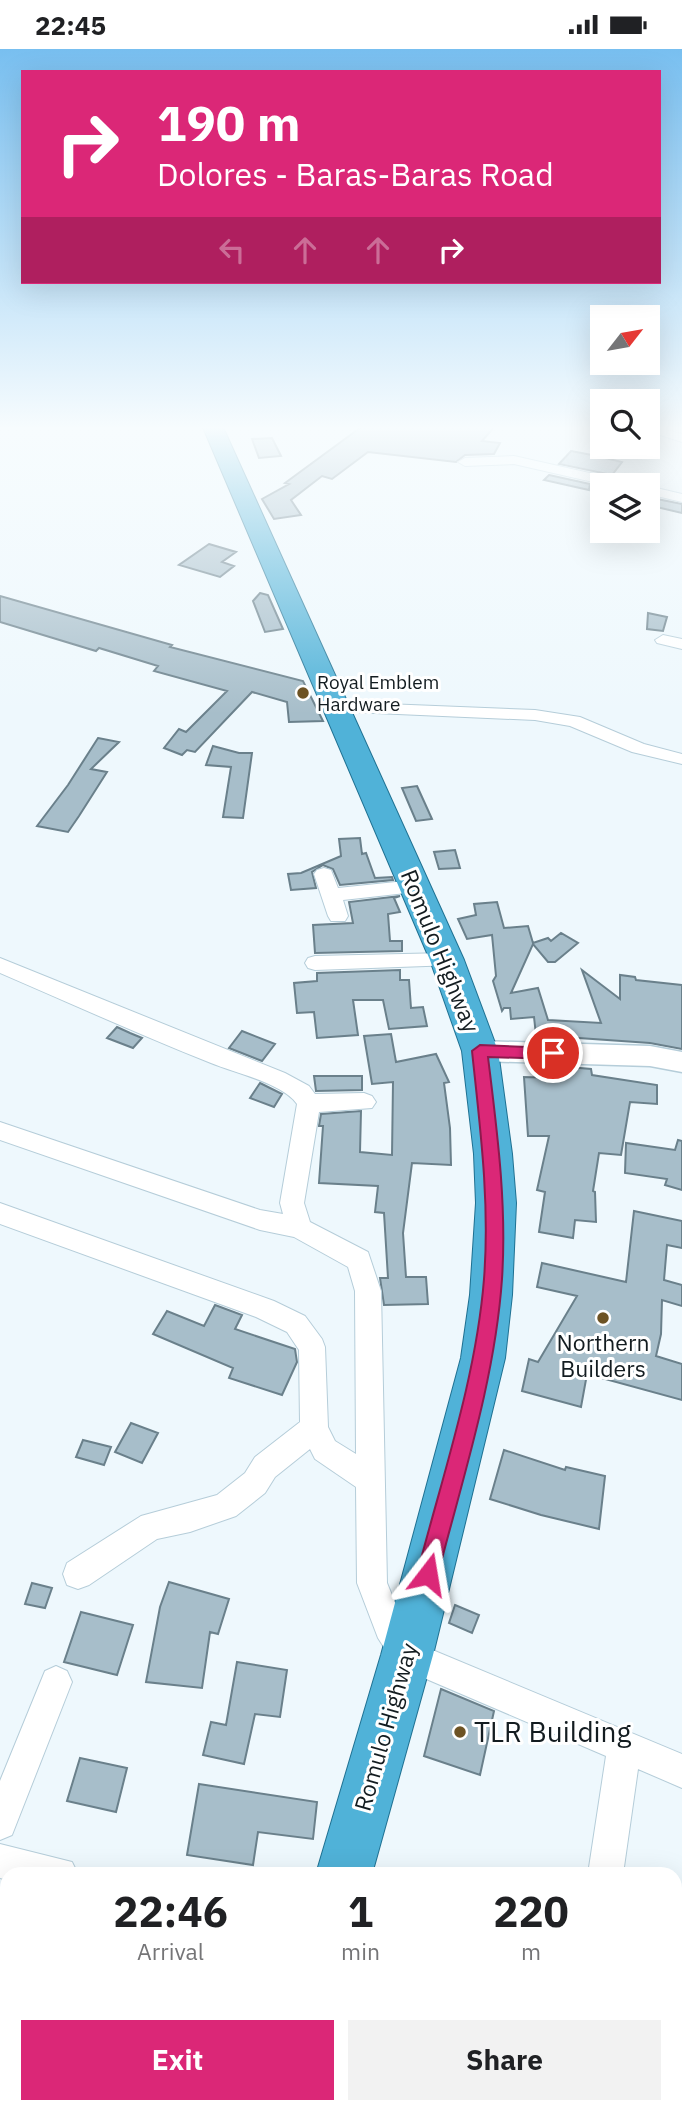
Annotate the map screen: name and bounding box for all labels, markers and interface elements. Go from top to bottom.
text: 22:45 [35,8,106,42]
text: 190 m [157,91,301,154]
icon: right [42,98,133,189]
text: Dolores - Baras-Baras Road [157,153,554,195]
icon: left [213,231,251,269]
icon: ahead [286,231,324,269]
icon: ahead [359,231,397,269]
icon: right [432,231,470,269]
north arrow [590,305,660,375]
map controls [590,305,660,543]
button: search [590,389,660,459]
button: layers [590,473,660,543]
place label: Royal Emblem Hardware [317,670,439,716]
marker: Royal Emblem Hardware [295,685,311,701]
street label: Romulo Highway [395,865,487,1037]
pin [523,1023,583,1083]
icon: arrive [534,1034,572,1072]
marker: Northern Builders [595,1310,611,1326]
place label: Northern Builders [557,1327,649,1383]
position arrow [391,1537,465,1611]
street label: Romulo Highway [347,1639,423,1814]
place label: TLR Building [474,1713,632,1750]
marker: TLR Building [452,1724,468,1740]
text: 22:46 [113,1884,228,1939]
text: 1 [348,1884,373,1939]
text: 220 [493,1884,569,1939]
text: Arrival [137,1936,204,1966]
text: min [341,1936,380,1966]
text: m [521,1936,541,1966]
button: Exit [21,2020,334,2100]
button: Share [348,2020,661,2100]

